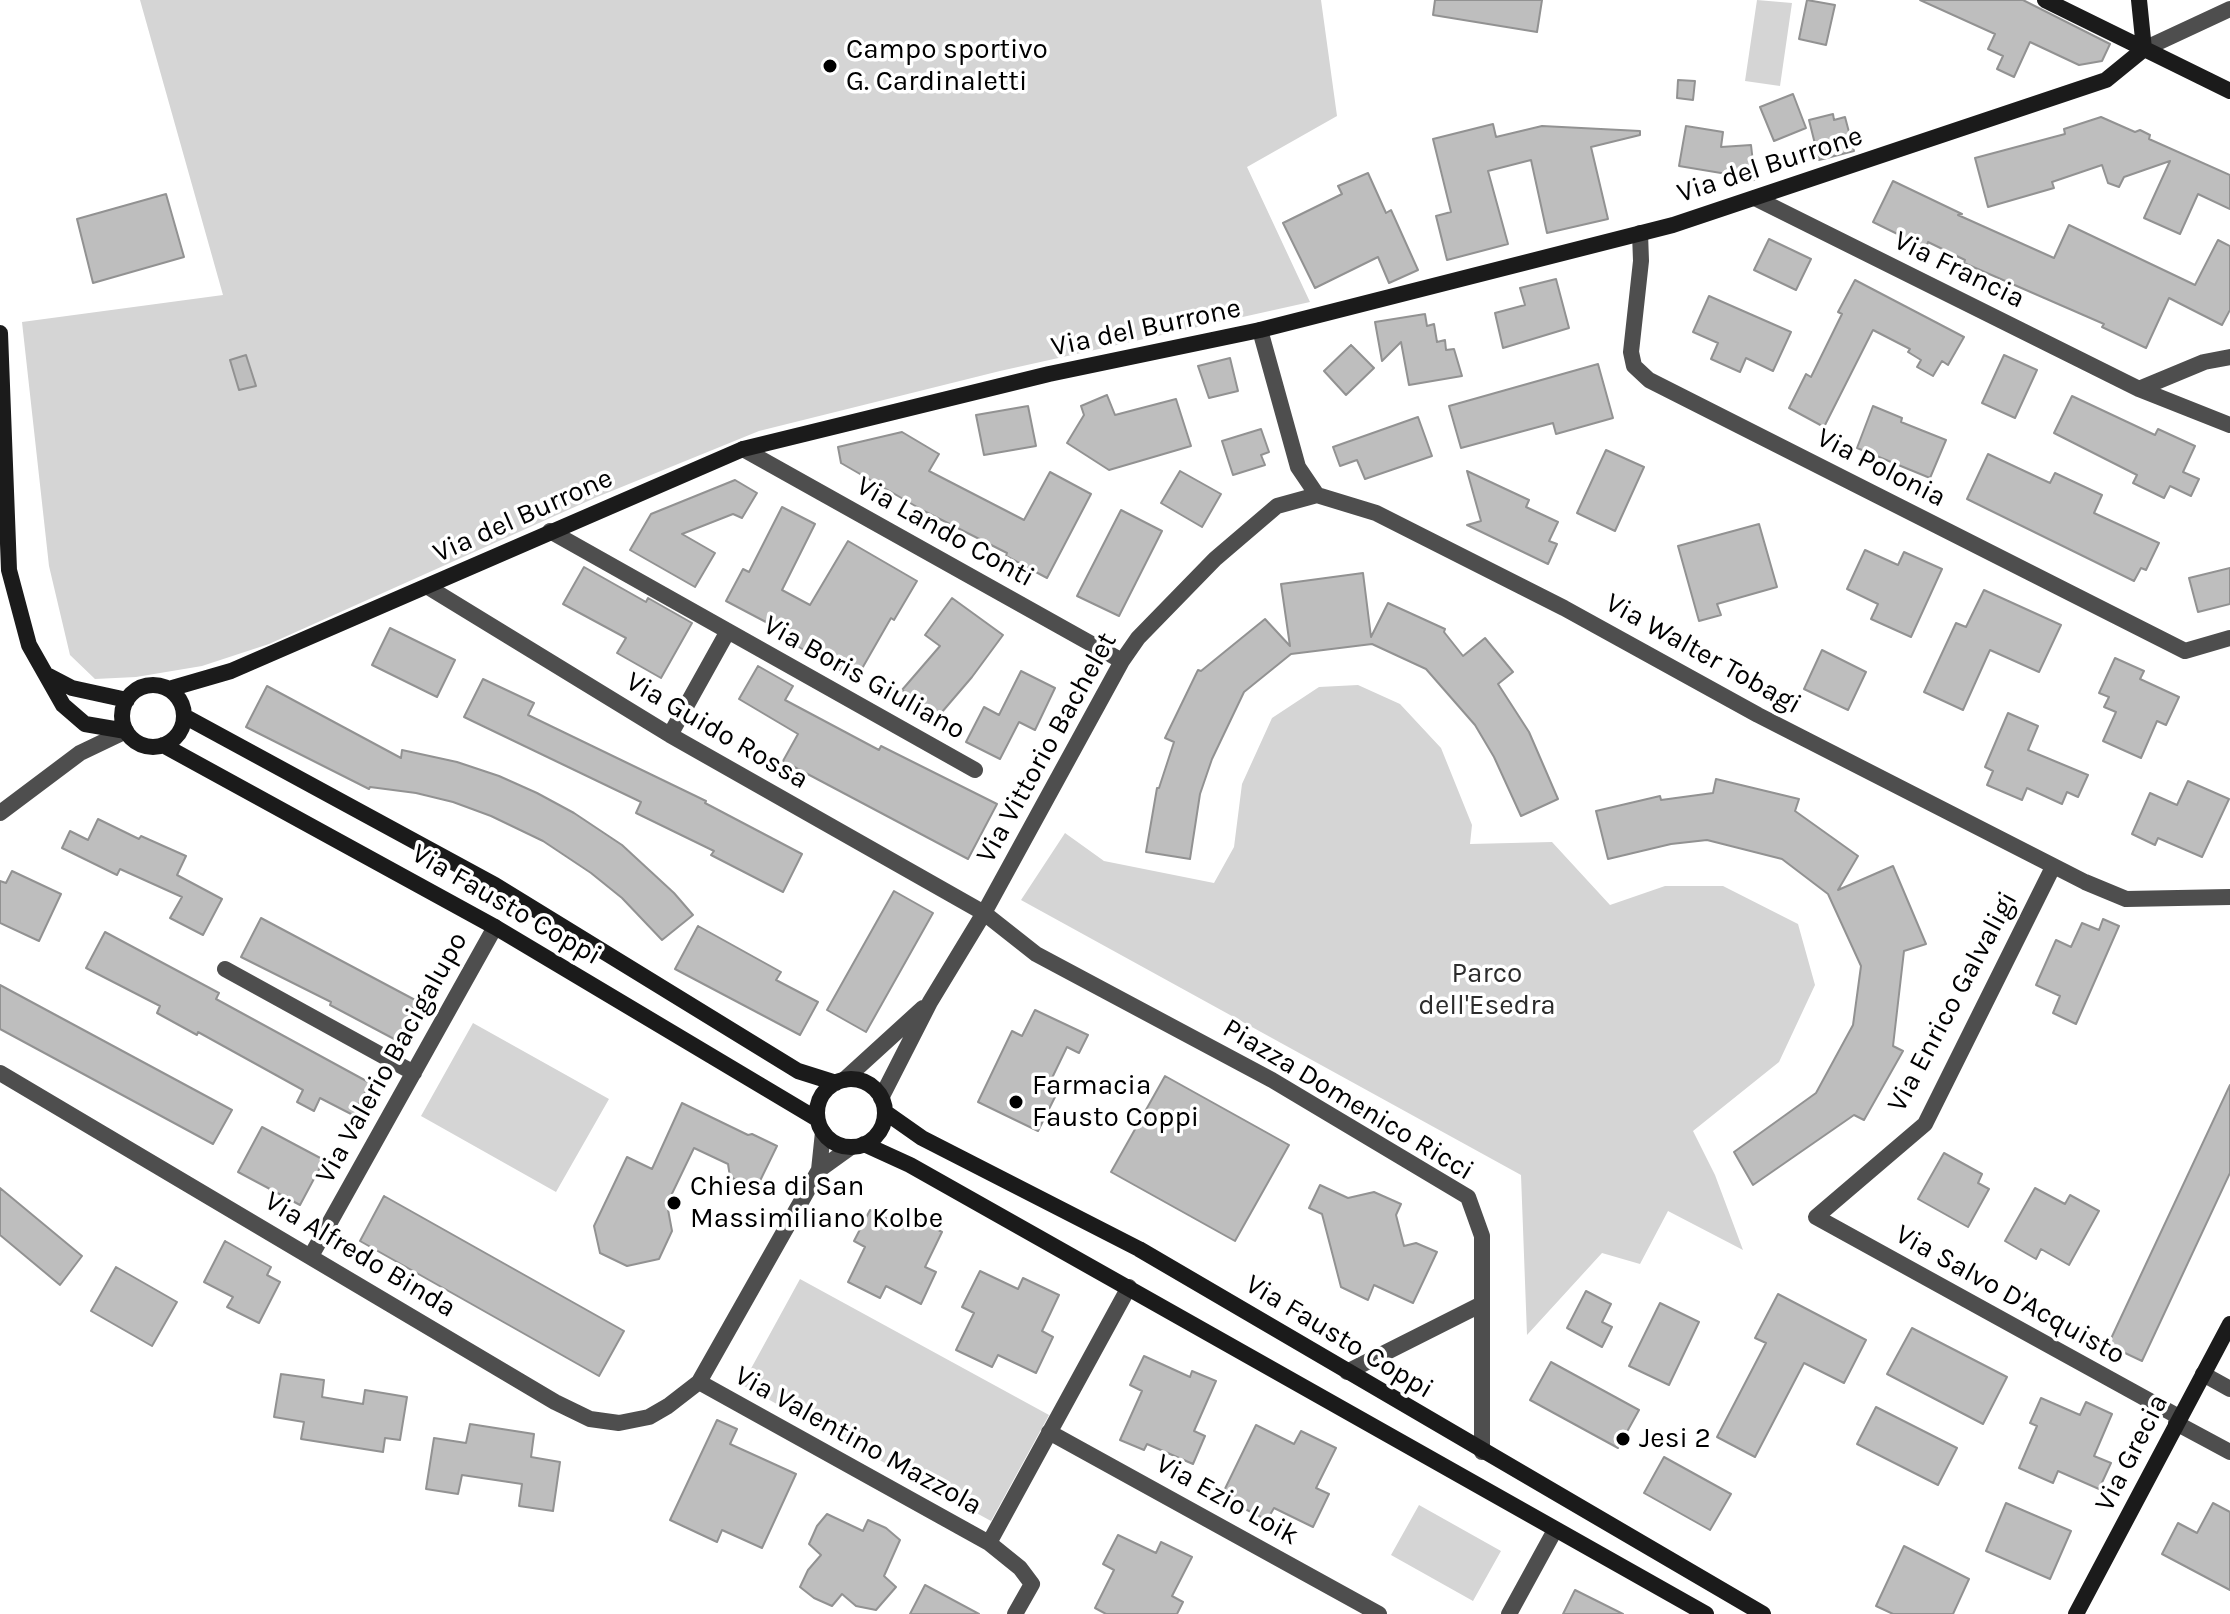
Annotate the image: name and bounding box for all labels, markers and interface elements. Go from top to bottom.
place label: Campo sportivo G. Cardinaletti [846,33,1048,99]
marker: Campo sportivo G. Cardinaletti [821,57,839,75]
street label: Via del Burrone [1673,119,1867,211]
street label: Via Francia [1888,224,2030,316]
street label: Via del Burrone [1048,292,1244,364]
street label: Via Polonia [1811,421,1951,515]
street label: Via del Burrone [428,461,618,571]
street label: Via Lando Conti [850,469,1040,595]
street label: Via Walter Tobagi [1599,586,1807,722]
street label: Via Boris Giuliano [757,609,971,747]
street label: Via Vittorio Bachelet [970,627,1124,869]
street label: Via Guido Rossa [620,665,814,797]
street label: Via Fausto Coppi [405,837,607,973]
street label: Via Enrico Galvaligi [1881,886,2025,1118]
street label: Via Valerio Bacigalupo [309,926,475,1190]
park label: Parco dell'Esedra [1418,957,1556,1023]
street label: Piazza Domenico Ricci [1217,1012,1479,1188]
place label: Farmacia Fausto Coppi [1032,1069,1199,1135]
marker: Farmacia Fausto Coppi [1007,1093,1025,1111]
place label: Chiesa di San Massimiliano Kolbe [690,1170,943,1236]
street label: Via Alfredo Binda [258,1185,462,1325]
marker: Chiesa di San Massimiliano Kolbe [665,1194,683,1212]
street label: Via Salvo D'Acquisto [1889,1218,2131,1372]
street label: Via Fausto Coppi [1239,1268,1439,1406]
street label: Via Valentino Mazzola [728,1359,988,1523]
street label: Via Grecia [2088,1389,2176,1517]
place label: Jesi 2 [1639,1422,1711,1456]
marker: Jesi 2 [1614,1430,1632,1448]
street label: Via Ezio Loik [1150,1447,1304,1553]

